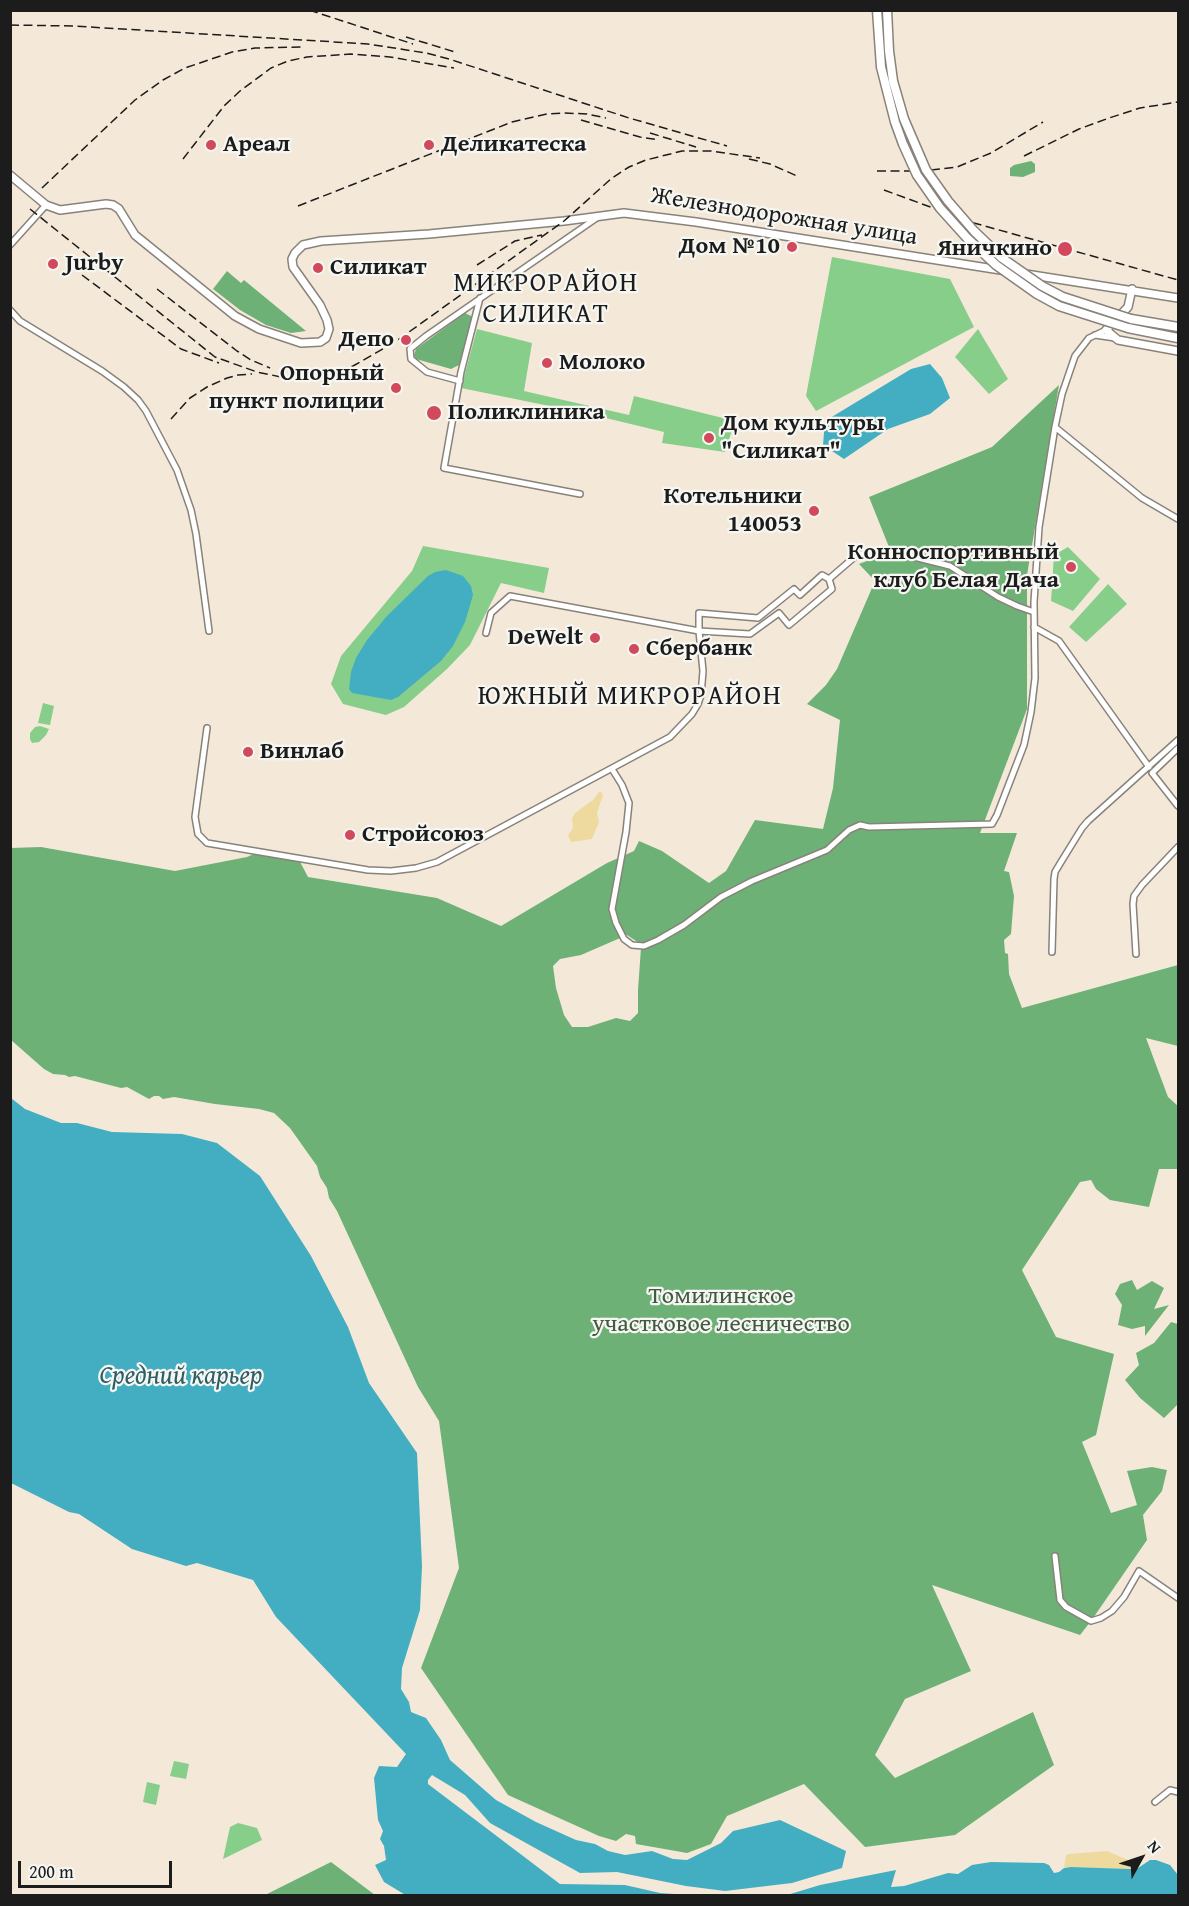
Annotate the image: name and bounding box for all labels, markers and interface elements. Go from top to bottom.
place label: Ареал [223,131,290,159]
place label: Деликатеска [441,131,587,159]
marker: Ареал [204,138,218,152]
marker: Деликатеска [422,138,436,152]
street label: Железнодорожная улица [649,182,919,252]
place label: Дом №10 [679,233,780,261]
place label: Яничкино [937,235,1052,263]
marker: Дом №10 [785,240,799,254]
marker: Яничкино [1056,240,1074,258]
place label: Jurby [65,250,123,278]
place label: Силикат [330,254,427,282]
marker: Jurby [46,257,60,271]
marker: Силикат [311,261,325,275]
district label: МИКРОРАЙОН СИЛИКАТ [453,268,639,331]
place label: Депо [338,326,394,354]
marker: Депо [399,333,413,347]
place label: Молоко [559,349,645,377]
marker: Молоко [540,356,554,370]
place label: Опорный пункт полиции [209,360,384,416]
marker: Опорный пункт полиции [389,381,403,395]
place label: Поликлиника [448,399,605,427]
marker: Поликлиника [425,404,443,422]
place label: Дом культуры "Силикат" [721,410,884,466]
marker: Дом культуры "Силикат" [702,431,716,445]
place label: Котельники 140053 [664,483,802,539]
marker: Котельники 140053 [807,504,821,518]
place label: Конноспортивный клуб Белая Дача [847,539,1059,595]
marker: Конноспортивный клуб Белая Дача [1064,560,1078,574]
place label: DeWelt [508,624,583,652]
marker: DeWelt [588,631,602,645]
place label: Сбербанк [646,635,752,663]
marker: Сбербанк [627,642,641,656]
district label: ЮЖНЫЙ МИКРОРАЙОН [478,681,782,713]
place label: Винлаб [260,738,344,766]
marker: Винлаб [241,745,255,759]
place label: Стройсоюз [362,821,484,849]
marker: Стройсоюз [343,828,357,842]
park label: Томилинское участковое лесничество [592,1283,850,1339]
water label: Средний карьер [100,1360,262,1392]
north arrow [1111,1828,1171,1888]
text: N [1142,1835,1167,1858]
scale bar [21,1849,176,1887]
text: 200 m [29,1858,74,1885]

